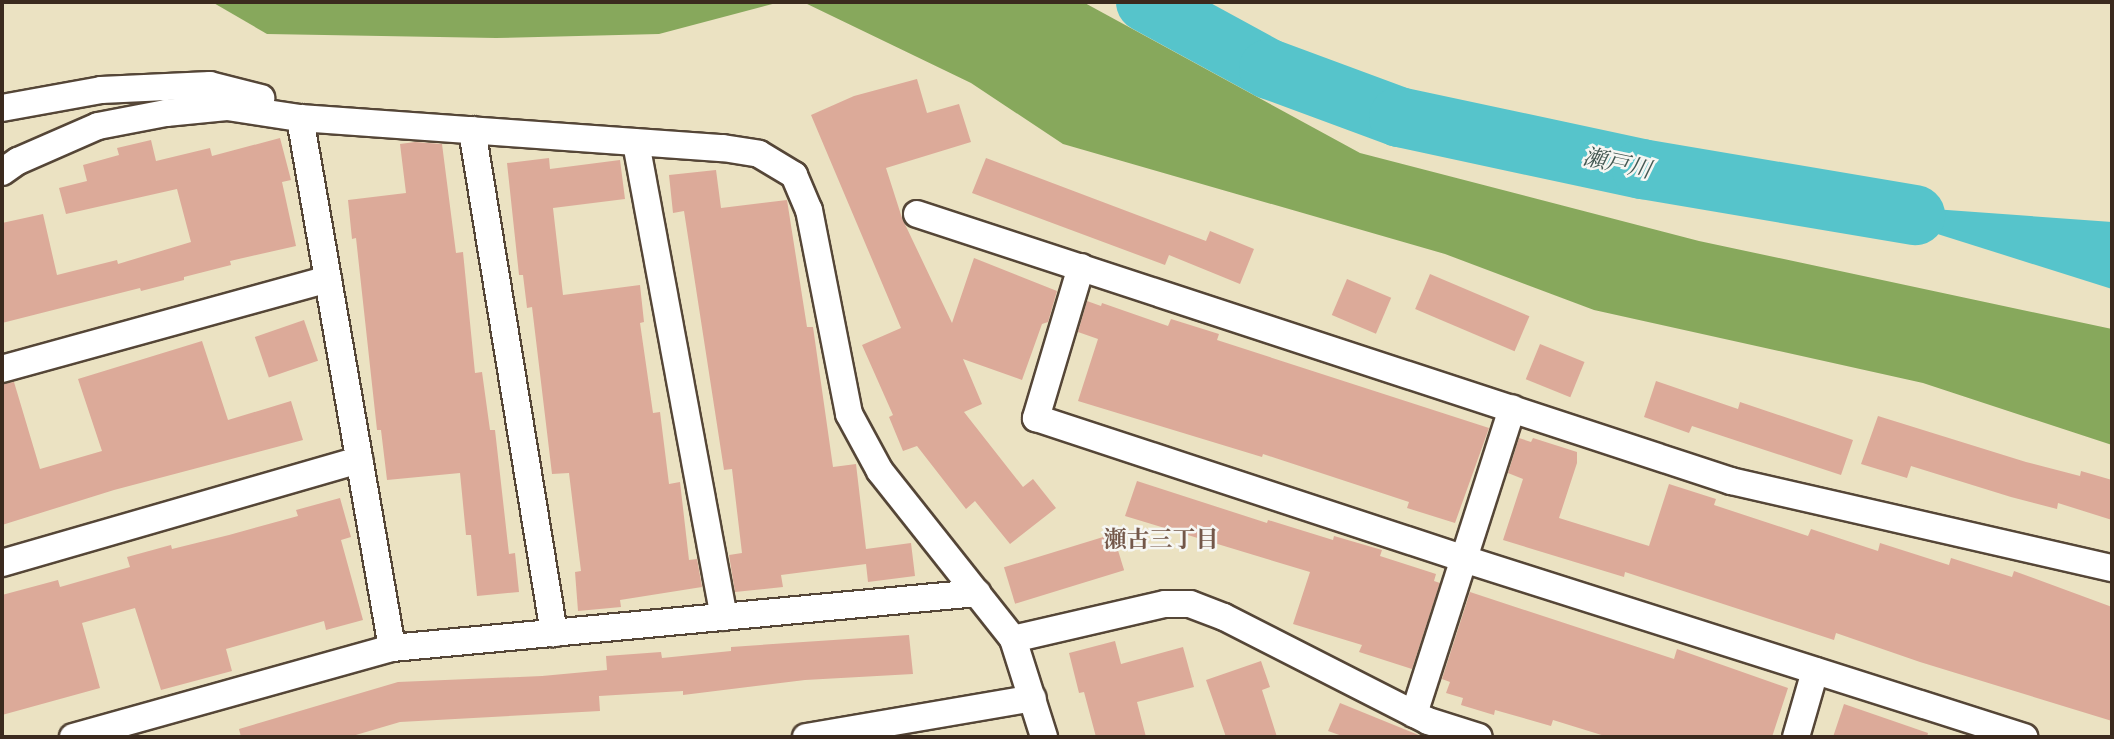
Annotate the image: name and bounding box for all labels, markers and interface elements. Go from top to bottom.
water label: 瀬戸川 [1580,142,1654,184]
district label: 瀬古三丁目 [1104,525,1218,553]

